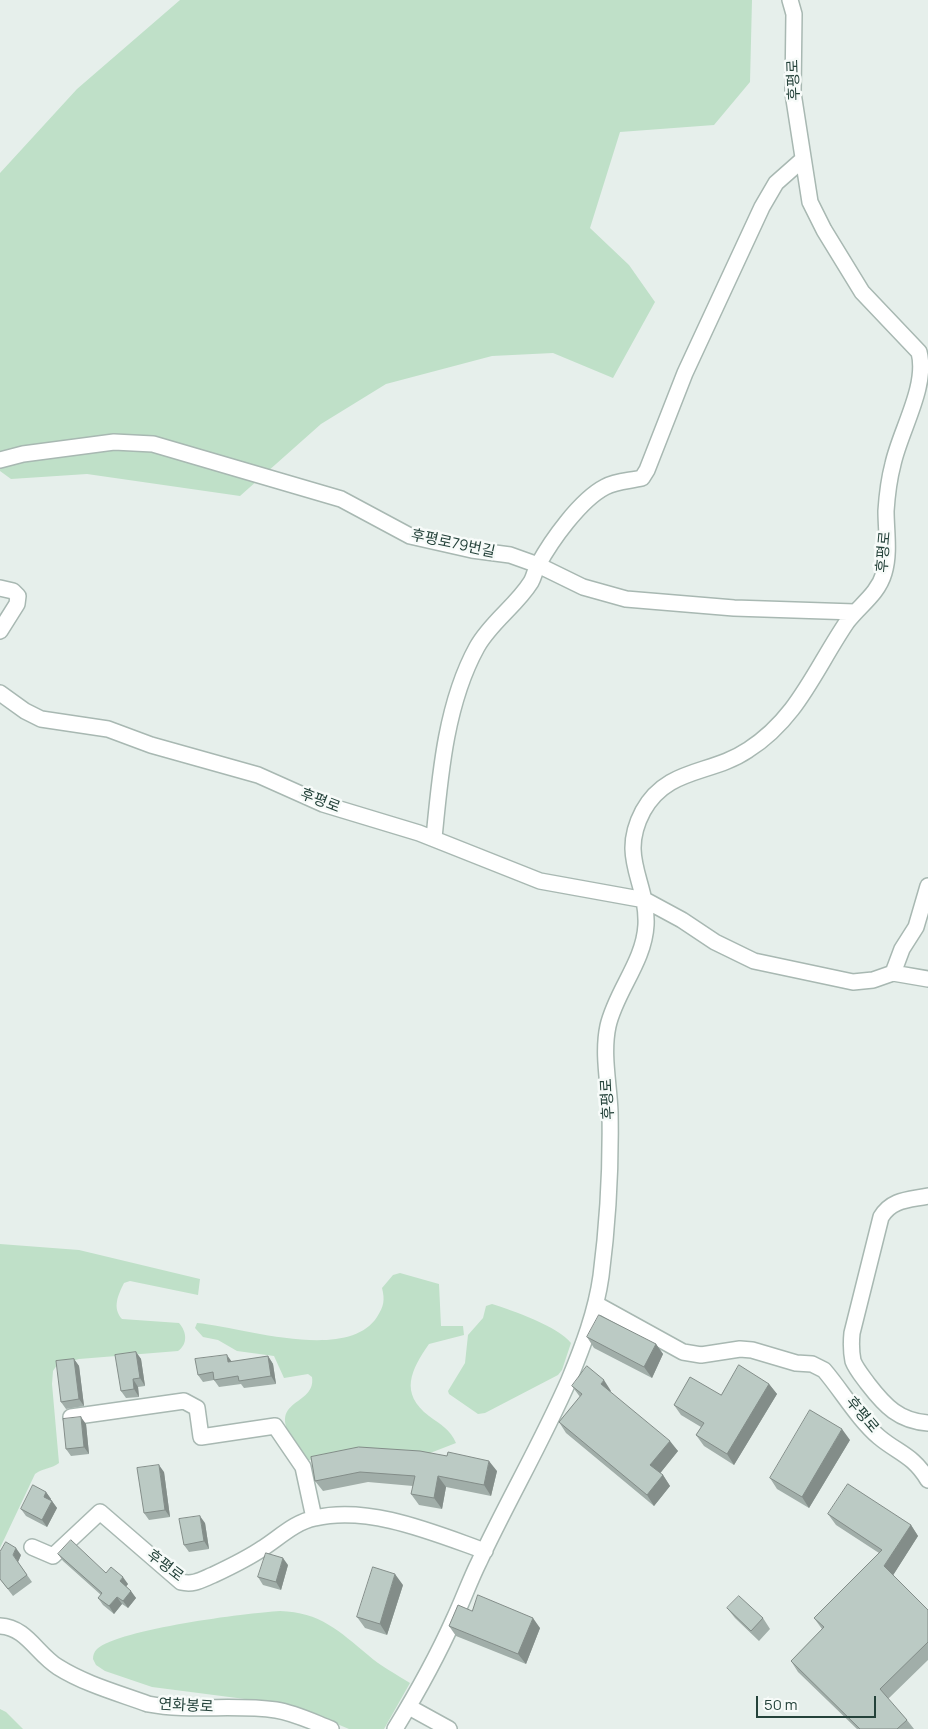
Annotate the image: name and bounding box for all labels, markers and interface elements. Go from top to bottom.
street label: 후평로 [784,59,804,101]
street label: 후평로79번길 [409,526,497,562]
street label: 후평로 [873,531,895,573]
street label: 후평로 [297,785,343,817]
street label: 후평로 [598,1078,618,1120]
street label: 후평로 [842,1393,882,1437]
street label: 후평로 [143,1546,187,1586]
scale bar [758,1686,878,1718]
text: 50 m [764,1694,798,1715]
street label: 연화봉로 [158,1696,214,1716]

